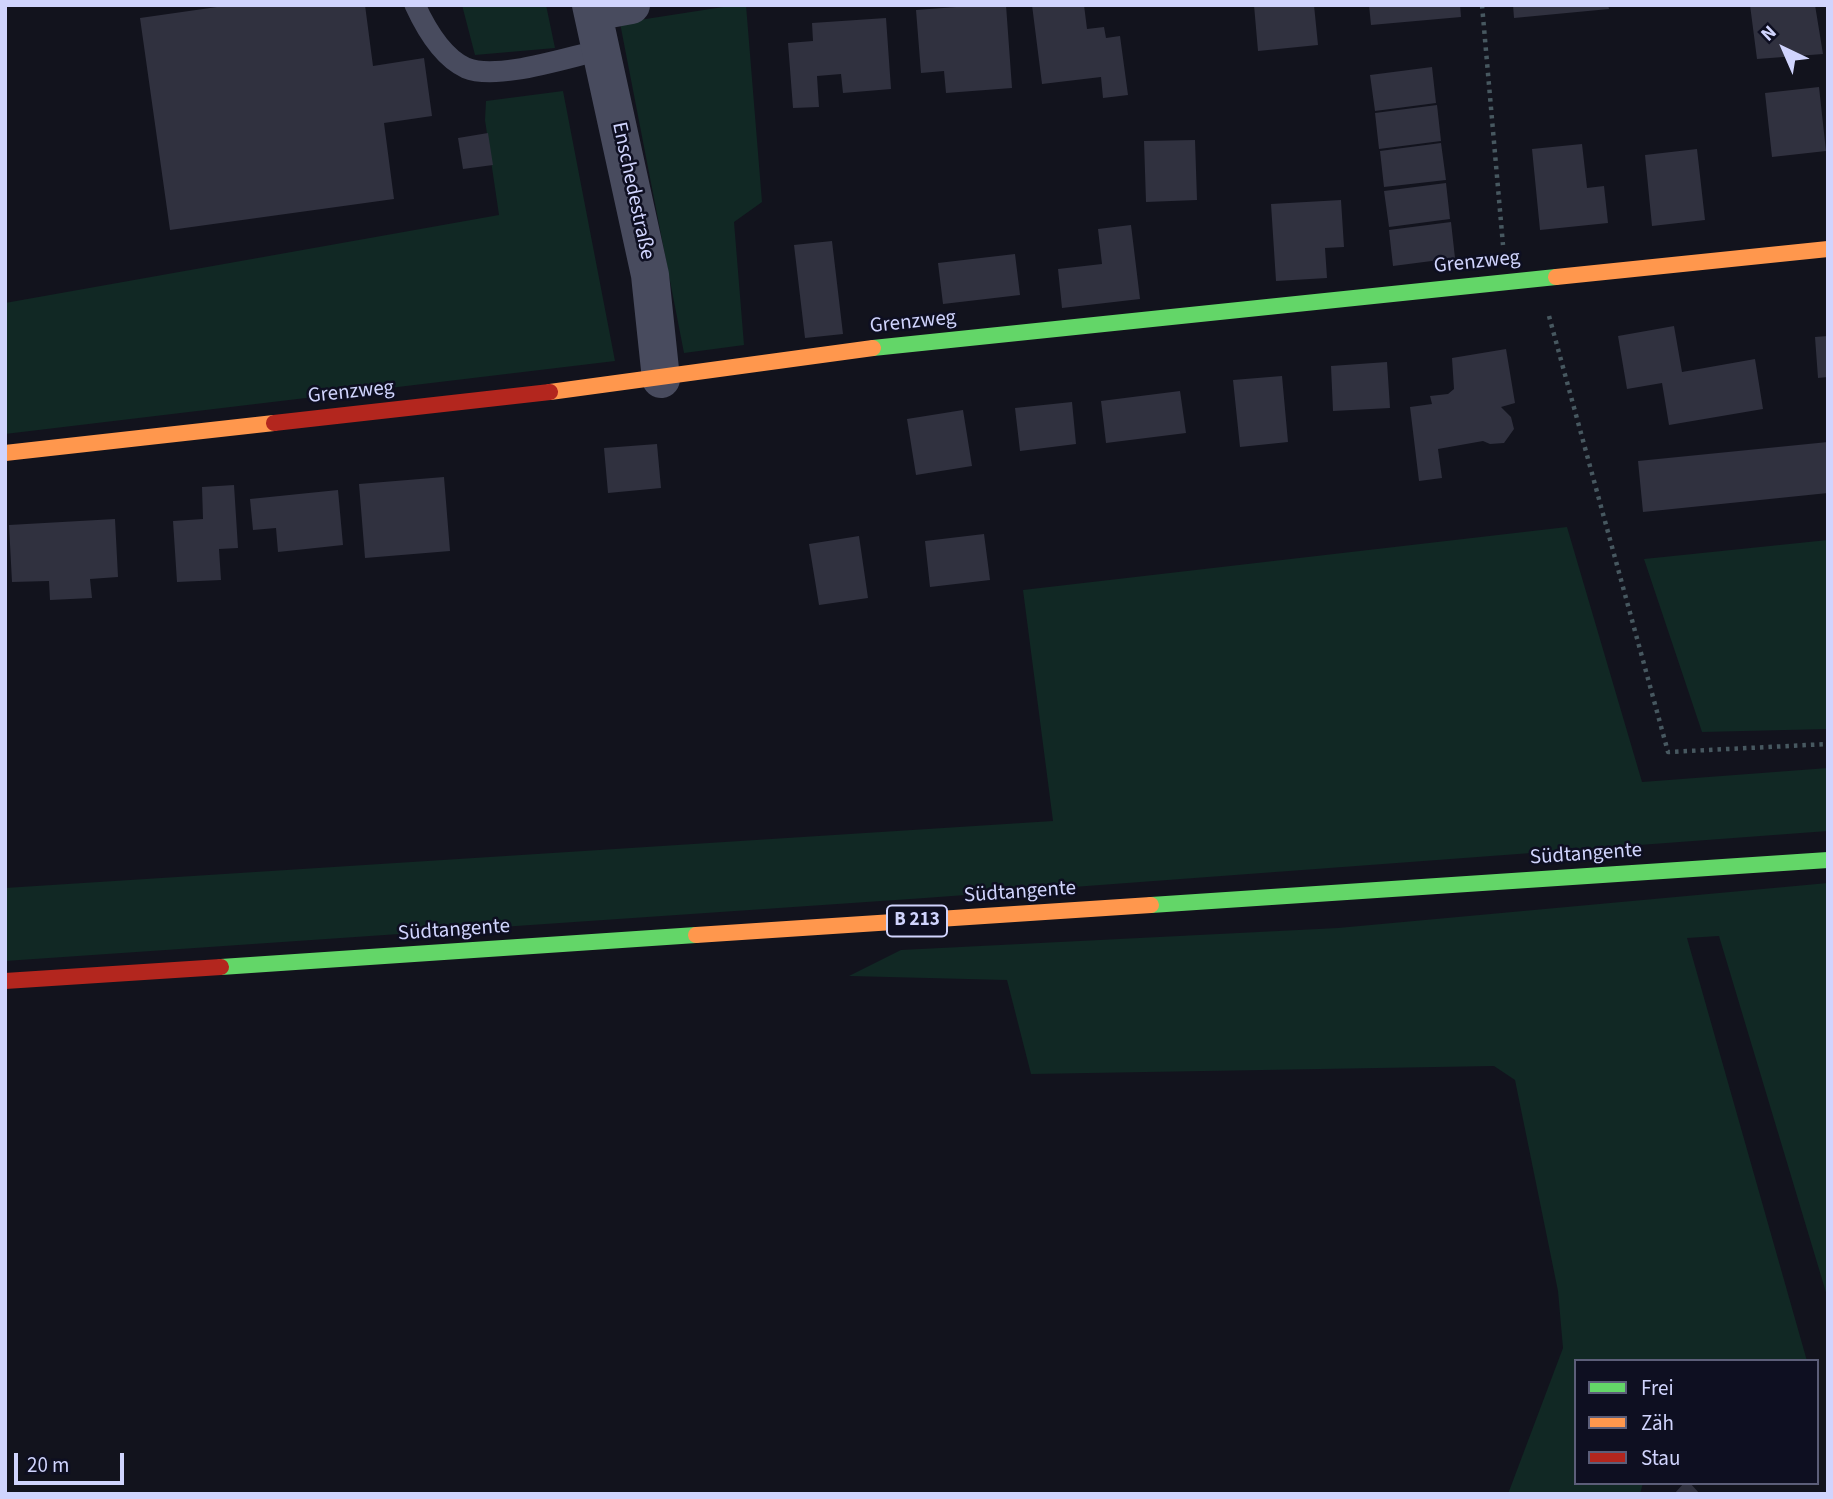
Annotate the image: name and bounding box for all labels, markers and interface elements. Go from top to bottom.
north arrow [1749,14,1819,84]
text: N [1755,19,1783,48]
street label: Enschedestraße [605,120,659,262]
street label: Grenzweg [1433,246,1521,280]
street label: Grenzweg [869,306,957,340]
street label: Grenzweg [307,376,395,410]
street label: Südtangente [1529,839,1643,871]
street label: Südtangente [963,877,1077,909]
road number: B 213 [887,906,947,937]
street label: Südtangente [397,915,511,947]
legend [1574,1359,1819,1485]
text: Frei [1641,1373,1674,1403]
text: Zäh [1641,1408,1674,1438]
scale bar [18,1440,128,1484]
text: Stau [1641,1443,1680,1473]
text: 20 m [27,1450,69,1480]

